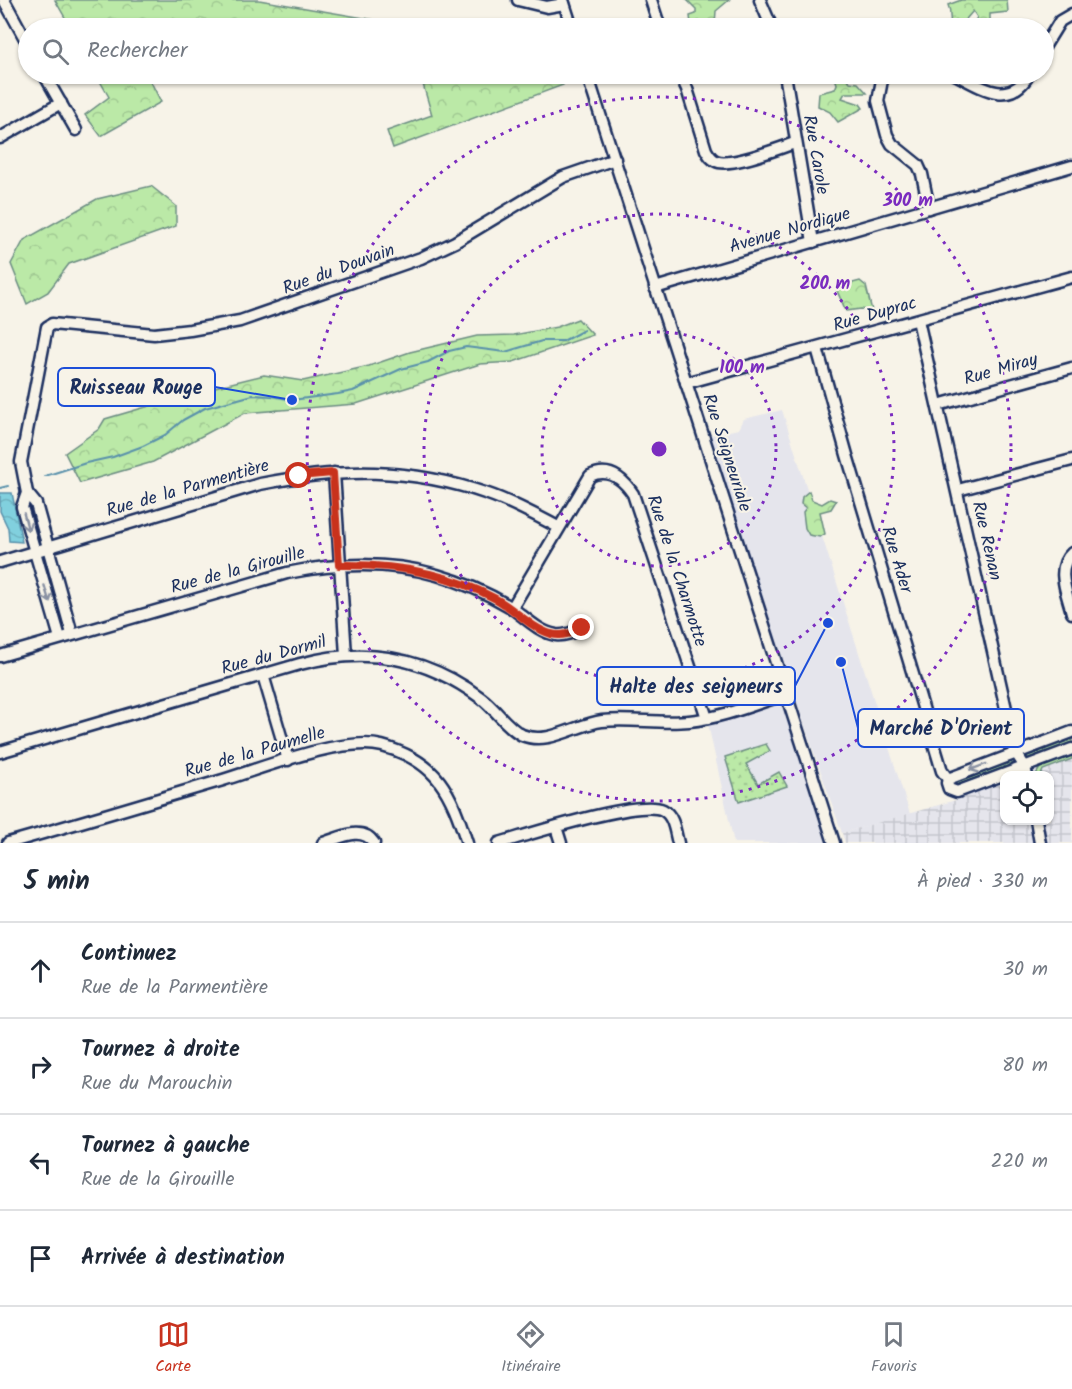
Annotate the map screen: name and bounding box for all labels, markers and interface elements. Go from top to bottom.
search box [18,18,1054,84]
text: Rechercher [87,34,187,69]
icon: search [39,35,72,68]
street label: Rue Carole [794,113,836,197]
text: 300 m [882,187,933,216]
street label: Avenue Nordique [726,200,854,262]
street label: Rue du Douvain [279,236,399,304]
text: 200 m [800,270,851,299]
street label: Rue Duprac [830,289,920,341]
street label: Rue Miray [961,345,1042,394]
text: 100 m [719,354,765,383]
callout: Ruisseau Rouge [58,368,215,406]
text: Ruisseau Rouge [69,373,203,405]
street label: Rue Seigneuriale [693,390,759,516]
centre of rings [649,439,669,459]
street label: Rue de la Parmentière [103,452,273,526]
route start [285,462,311,488]
street label: Rue de la Charmotte [638,491,714,651]
street label: Rue Renan [963,498,1009,584]
one-way arrow [21,512,33,531]
street label: Rue Ader [872,523,920,598]
street label: Rue de la Girouille [168,539,308,603]
one-way arrow [42,585,53,604]
route end [568,614,594,640]
street label: Rue du Dormil [218,628,331,684]
callout: Halte des seigneurs [597,667,795,705]
text: Halte des seigneurs [609,672,783,704]
callout: Marché D'Orient [858,709,1024,747]
text: Marché D'Orient [870,714,1013,746]
street label: Rue de la Paumelle [181,719,329,787]
one-way arrow [969,763,988,774]
map controls [1000,771,1054,825]
button: locate [1000,771,1054,825]
text: 5 min [24,861,90,903]
text: À pied · 330 m [917,866,1048,898]
text: Continuez [81,937,177,972]
icon: ahead [24,954,57,987]
text: 30 m [1003,954,1048,986]
text: Rue de la Parmentière [81,972,268,1004]
text: Tournez à droite [81,1033,240,1068]
icon: right [24,1050,57,1083]
text: 80 m [1002,1050,1048,1082]
text: Rue du Marouchin [81,1068,232,1100]
text: Tournez à gauche [81,1129,250,1164]
icon: left [24,1146,57,1179]
text: 220 m [991,1146,1048,1178]
text: Rue de la Girouille [81,1164,234,1196]
text: Arrivée à destination [81,1241,285,1276]
icon: arrive [24,1242,57,1275]
tab: Carte [155,1318,191,1379]
tab: Itinéraire [501,1318,561,1379]
tab: Favoris [871,1318,917,1379]

